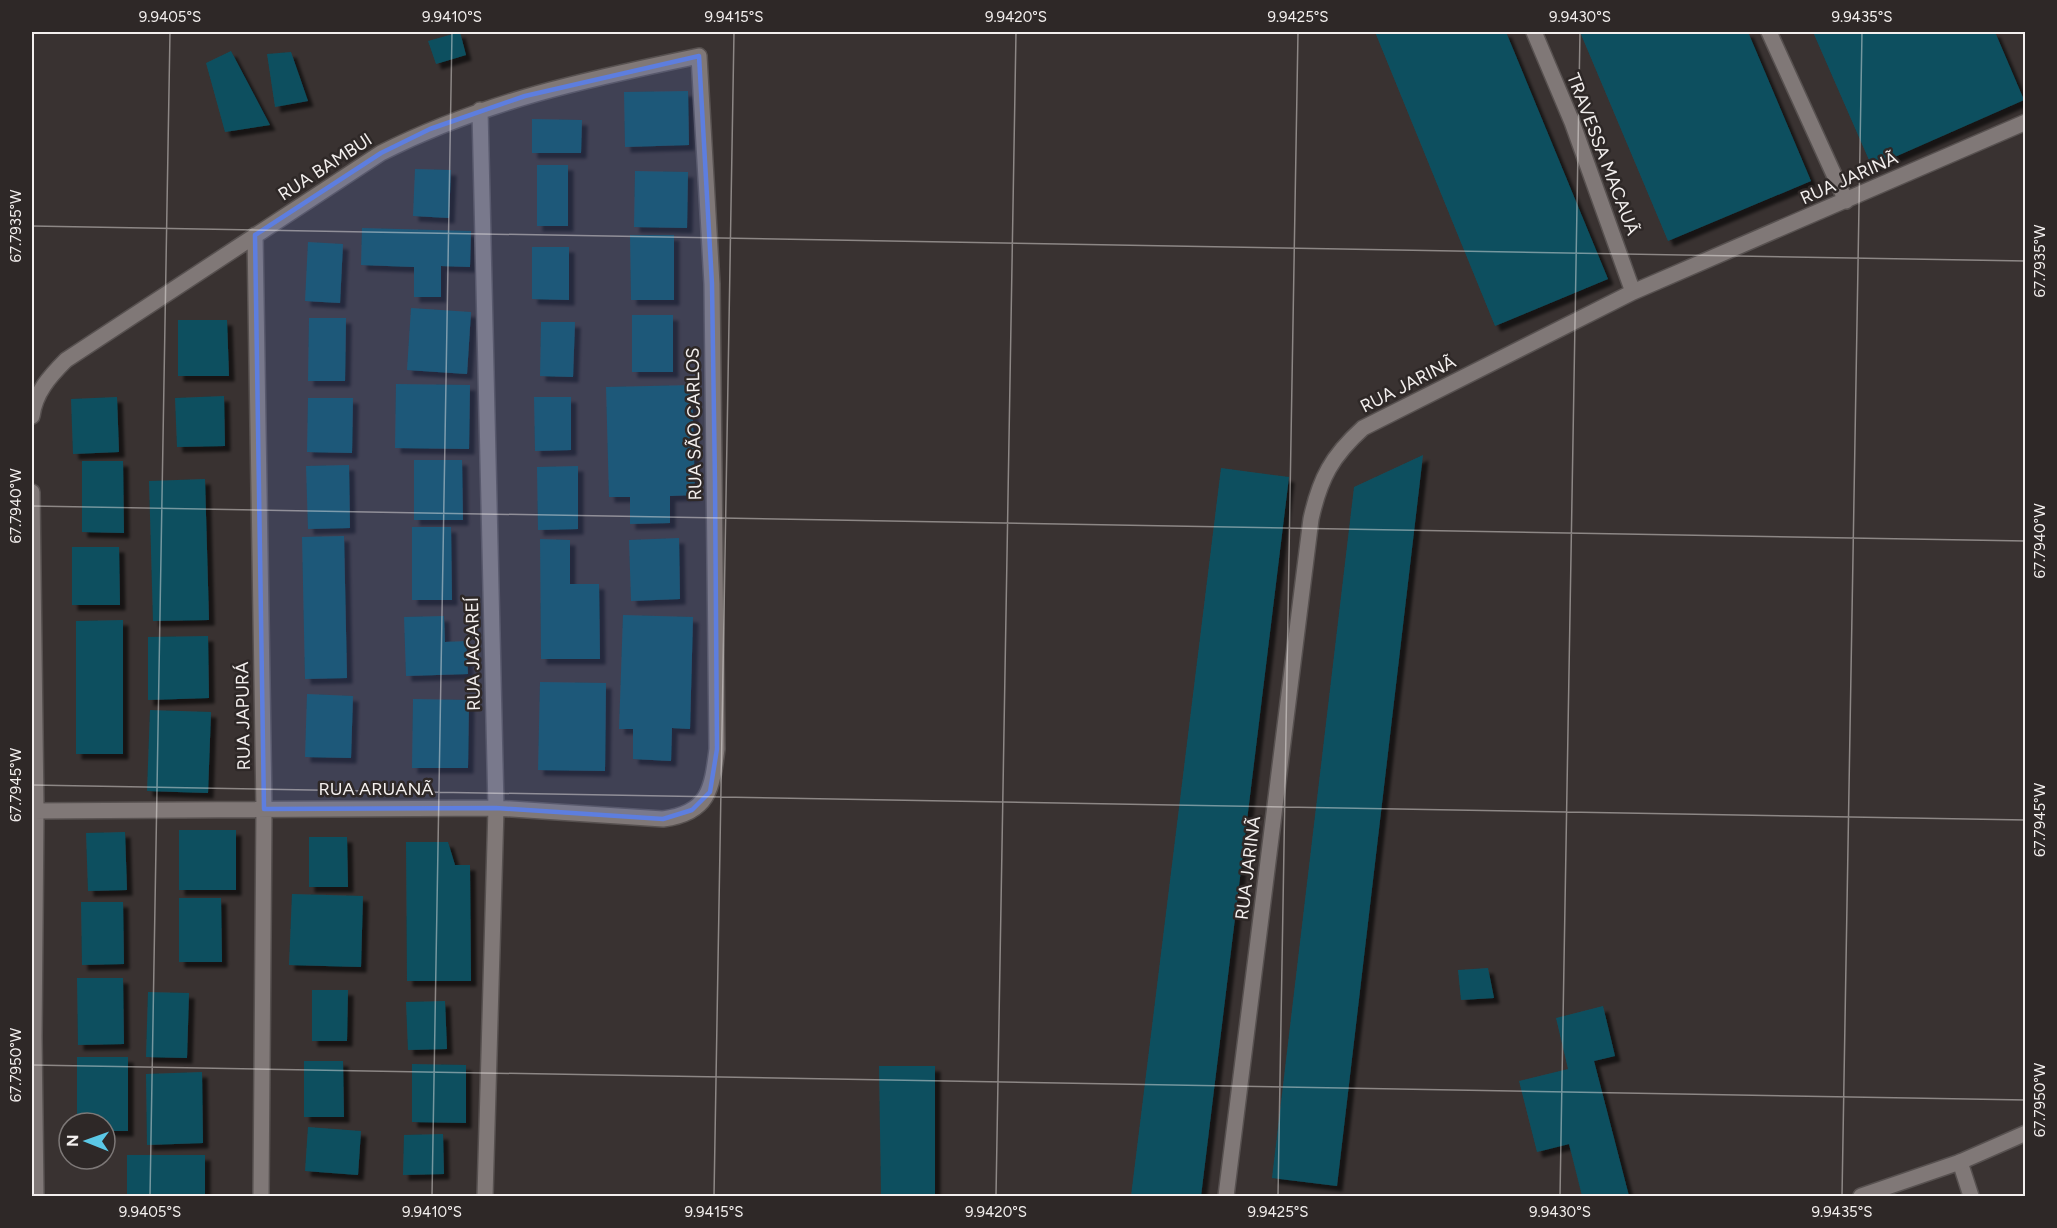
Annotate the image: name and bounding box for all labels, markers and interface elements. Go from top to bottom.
text: 9.9405°S [139,8,201,26]
text: 9.9410°S [422,8,482,26]
text: 9.9415°S [705,8,763,26]
text: 9.9420°S [985,8,1047,26]
text: 9.9425°S [1267,8,1329,26]
text: 9.9430°S [1549,8,1611,26]
text: 9.9435°S [1832,8,1892,26]
street label: TRAVESSA MACAUÃ [1562,70,1644,238]
street label: RUA BAMBUI [274,128,376,206]
street label: RUA JARINÃ [1797,147,1901,209]
text: 67.7935°W [7,189,25,262]
text: 67.7935°W [2031,224,2049,297]
street label: RUA SÃO CARLOS [682,347,706,501]
street label: RUA JARINÃ [1357,351,1459,417]
text: 67.7940°W [7,468,25,544]
text: 67.7940°W [2031,503,2049,579]
street label: RUA JACAREÍ [461,596,485,711]
street label: RUA JAPURÁ [231,661,255,771]
text: 67.7945°W [7,747,25,822]
street label: RUA ARUANÃ [318,778,434,800]
text: 67.7945°W [2031,782,2049,857]
street label: RUA JARINÃ [1231,815,1265,921]
text: 67.7950°W [7,1027,25,1102]
text: 67.7950°W [2031,1062,2049,1137]
north arrow [57,1111,117,1171]
text: N [63,1134,82,1147]
text: 9.9405°S [119,1203,181,1221]
text: 9.9410°S [402,1203,462,1221]
text: 9.9415°S [685,1203,743,1221]
text: 9.9420°S [965,1203,1027,1221]
text: 9.9425°S [1247,1203,1309,1221]
text: 9.9430°S [1529,1203,1591,1221]
text: 9.9435°S [1812,1203,1872,1221]

